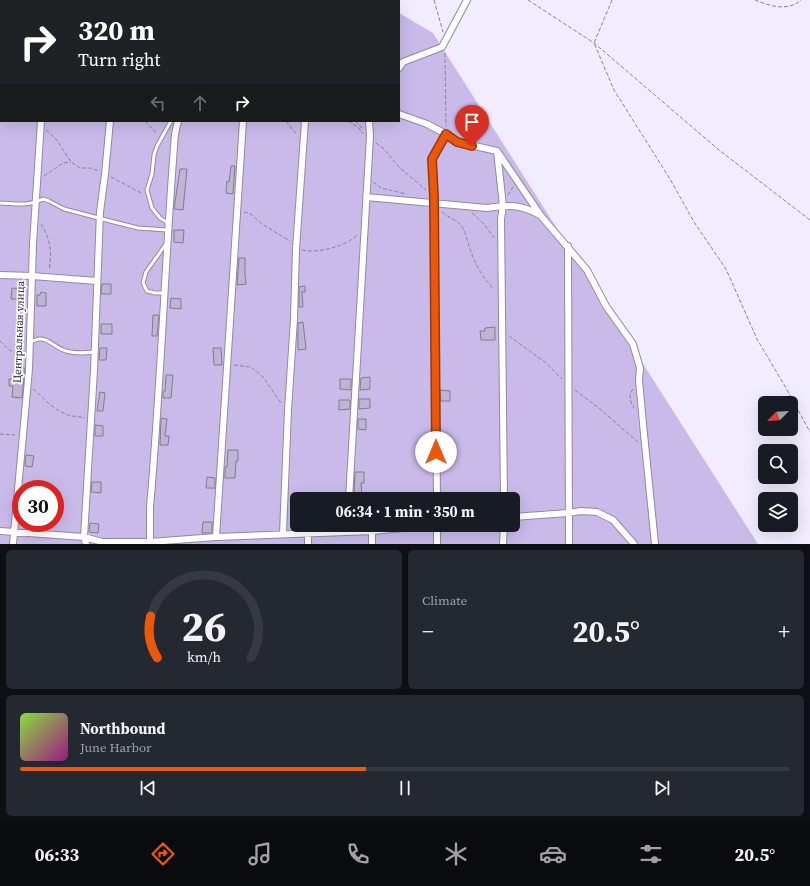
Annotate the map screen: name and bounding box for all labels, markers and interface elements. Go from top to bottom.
text: 320 m [78,11,155,49]
icon: right [12,16,64,68]
text: Turn right [78,47,160,72]
icon: left [147,92,169,114]
icon: ahead [189,92,211,114]
icon: right [231,92,253,114]
pin [455,105,489,146]
icon: arrive [461,111,483,133]
street label: Центральная улица [10,280,28,383]
north arrow [758,396,798,436]
map controls [758,396,798,532]
position arrow [415,431,457,473]
button: search [758,444,798,484]
speed limit sign: 30 [12,480,64,532]
button: layers [758,492,798,532]
text: 06:34 · 1 min · 350 m [336,501,475,522]
text: Climate [422,592,467,609]
text: 26 [181,597,227,654]
text: 20.5° [572,611,640,652]
text: − [422,616,434,646]
text: + [778,616,790,646]
text: km/h [187,646,221,666]
text: Northbound [80,718,165,739]
text: June Harbor [80,739,152,756]
icon: previous [137,777,159,799]
icon: pause [394,777,416,799]
icon: next [651,777,673,799]
icon: directions [149,840,177,868]
icon: music [246,840,274,868]
icon: phone [344,840,372,868]
icon: climate [442,840,470,868]
icon: car [539,840,567,868]
icon: filters [637,840,665,868]
text: 06:33 [35,842,79,867]
text: 20.5° [735,842,775,867]

